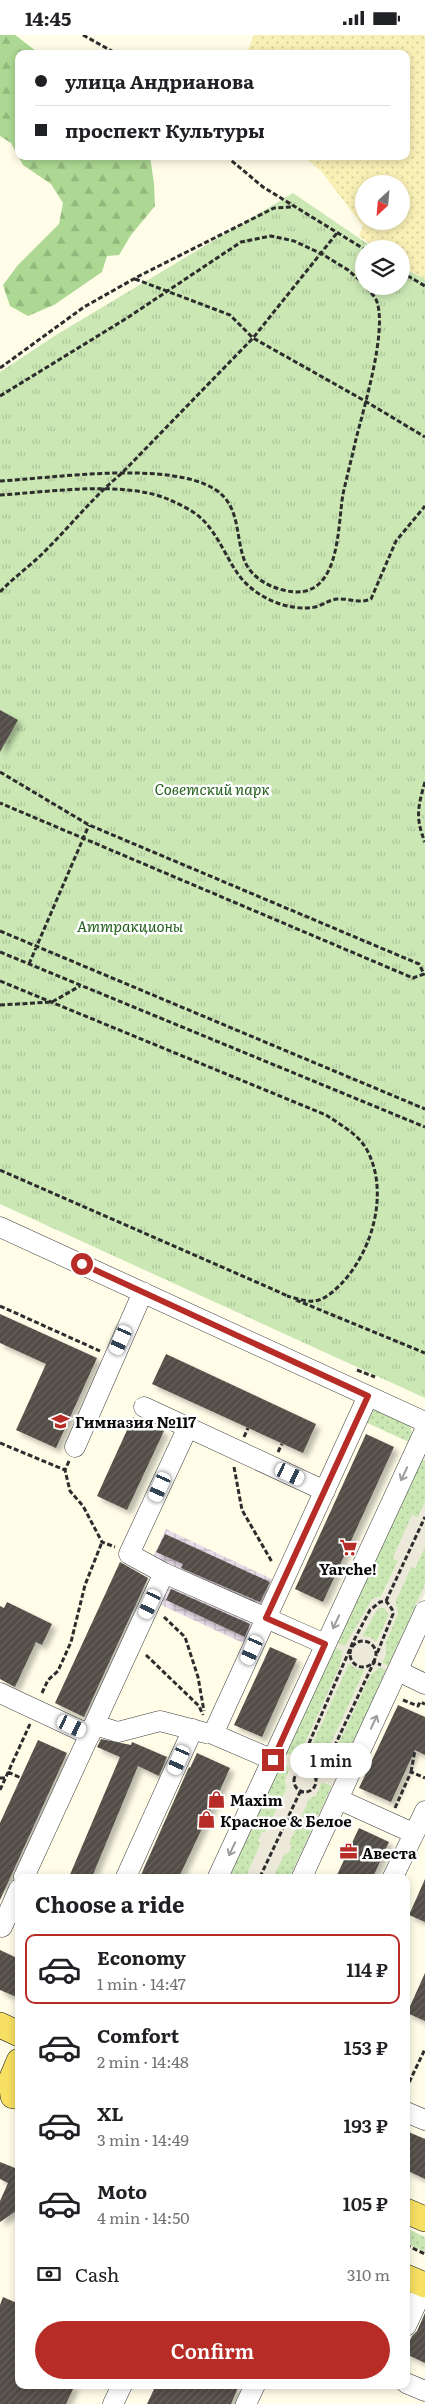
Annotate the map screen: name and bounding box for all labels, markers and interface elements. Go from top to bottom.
text: 14:45 [25,4,71,32]
text: улица Андрианова [65,67,254,95]
text: проспект Культуры [65,116,265,144]
north arrow [355,175,410,230]
map controls [355,175,410,295]
button: layers [355,240,410,295]
park label: Советский парк [154,777,270,800]
park label: Аттракционы [77,914,184,937]
route start [71,1253,93,1275]
car [108,1323,133,1357]
place label: Гимназия №117 [75,1410,197,1433]
school or university icon: Гимназия №117 [51,1411,71,1431]
car [273,1461,306,1487]
one-way arrow [399,1466,408,1481]
car [147,1470,172,1504]
supermarket icon: Yarche! [338,1537,358,1557]
place label: Yarche! [319,1557,377,1580]
car [136,1587,163,1621]
one-way arrow [331,1614,340,1629]
car [239,1633,264,1667]
car [55,1713,88,1739]
one-way arrow [369,1715,379,1730]
car [166,1743,191,1777]
callout: 1 min [290,1743,373,1777]
text: 1 min [310,1748,352,1772]
route end [262,1749,284,1771]
place label: Maxim [230,1788,283,1811]
shop icon: Maxim [206,1789,226,1809]
place label: Красное & Белое [220,1809,352,1832]
shop icon: Красное & Белое [196,1810,216,1830]
one-way arrow [226,1841,236,1856]
place label: Авеста [362,1841,417,1864]
office icon: Авеста [338,1842,358,1862]
text: Choose a ride [35,1887,184,1920]
text: Economy [97,1943,186,1971]
icon: car [37,1947,82,1992]
text: 114 ₽ [346,1955,388,1983]
text: 1 min · 14:47 [97,1971,186,1995]
text: Comfort [97,2021,179,2049]
icon: car [37,2025,82,2070]
text: 153 ₽ [344,2033,388,2061]
text: 2 min · 14:48 [97,2049,189,2073]
text: XL [97,2099,124,2127]
icon: car [37,2103,82,2148]
text: 193 ₽ [343,2111,388,2139]
text: 3 min · 14:49 [97,2127,189,2151]
text: Moto [97,2177,147,2205]
icon: car [37,2181,82,2226]
text: 105 ₽ [343,2189,388,2217]
text: 4 min · 14:50 [97,2205,190,2229]
icon: cash [35,2260,63,2288]
text: Cash [75,2260,119,2288]
text: 310 m [347,2262,390,2286]
button: Confirm [35,2321,390,2379]

